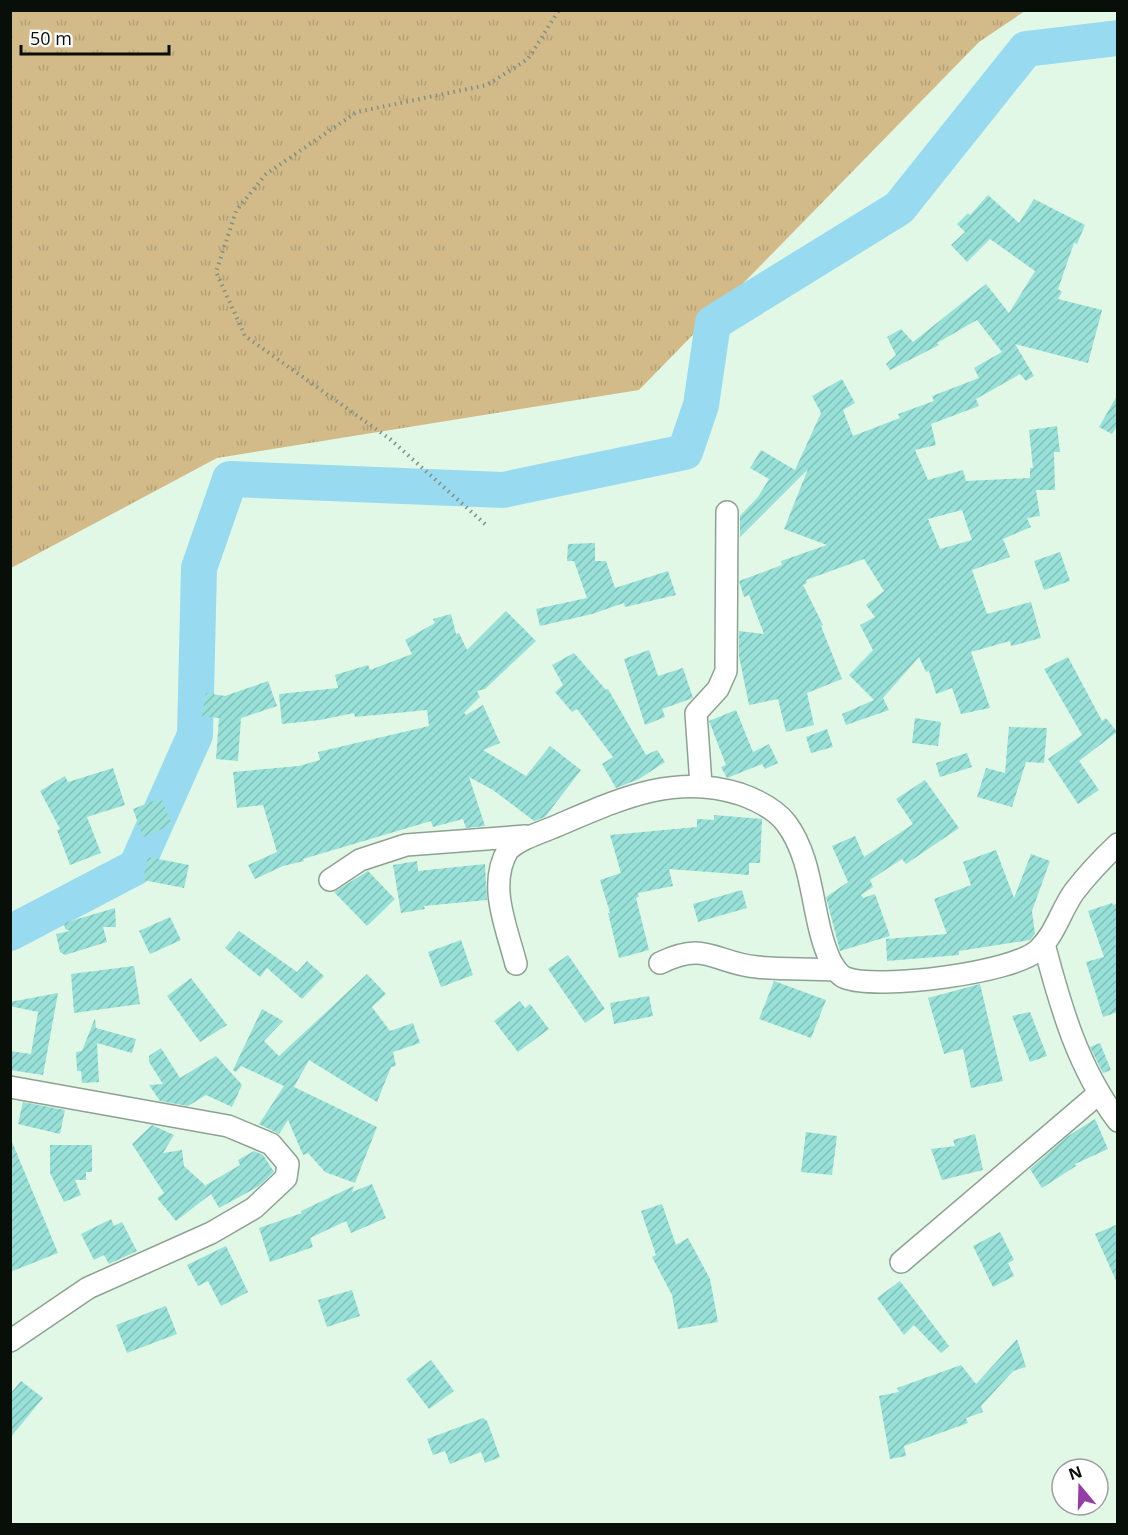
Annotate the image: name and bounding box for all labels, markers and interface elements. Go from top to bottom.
scale bar [21,18,170,56]
text: 50 m [30,26,72,50]
north arrow [1050,1457,1110,1517]
text: N [1065,1460,1085,1485]

